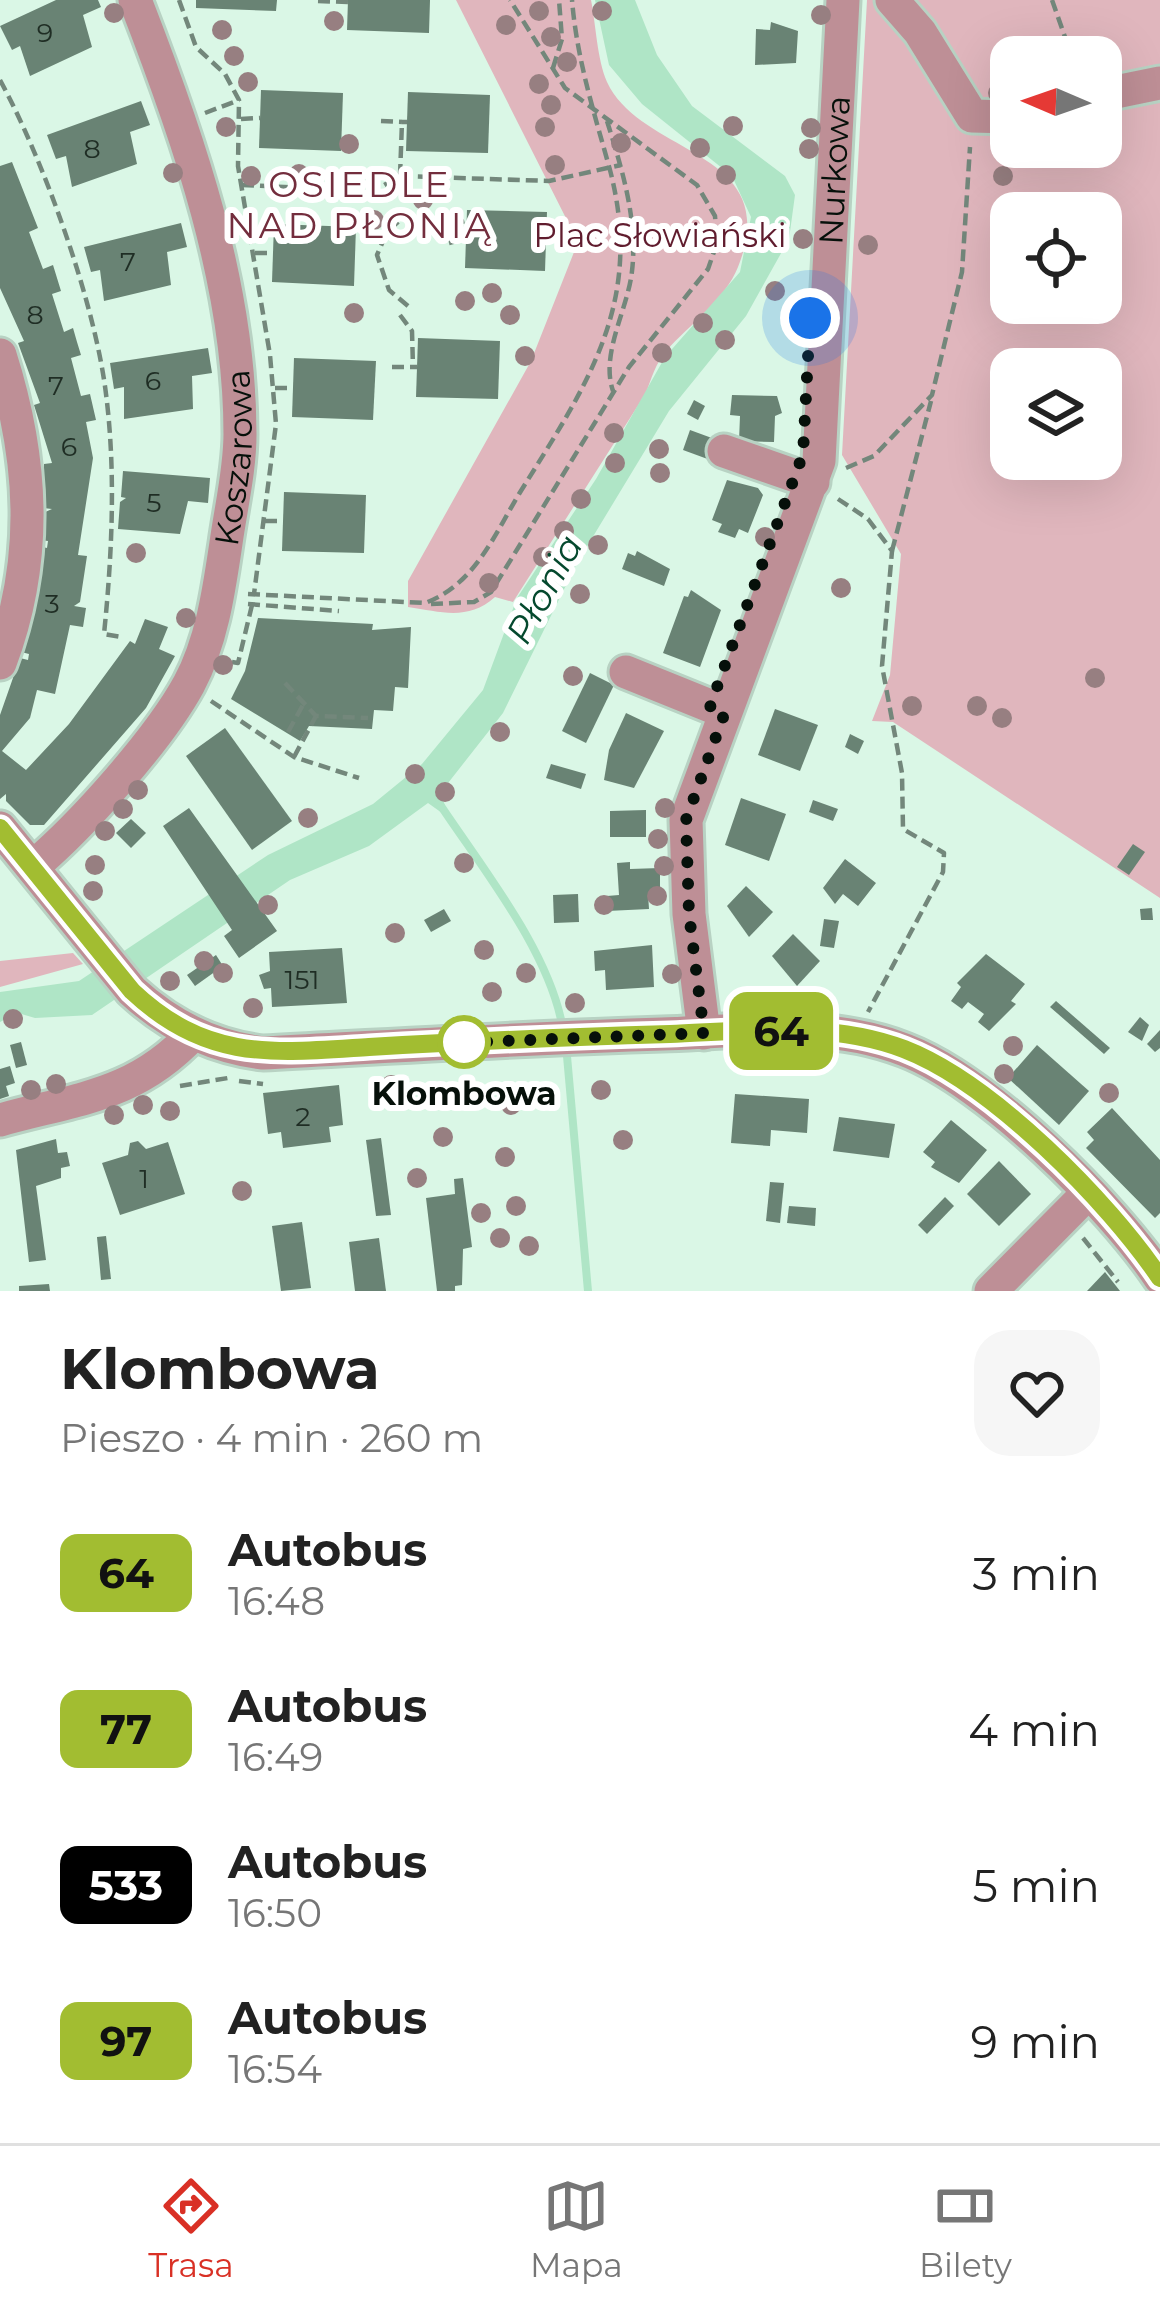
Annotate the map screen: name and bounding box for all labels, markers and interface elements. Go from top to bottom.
house number: 9 [37,16,53,49]
north arrow [990,36,1122,168]
map controls [990,36,1122,480]
street label: Nurkowa [810,95,858,246]
house number: 8 [83,132,101,165]
district label: OSIEDLE NAD PŁONIĄ [226,162,494,247]
button: locate [990,192,1122,324]
park label: Plac Słowiański [533,215,787,255]
house number: 7 [120,245,136,278]
your location [780,288,840,348]
house number: 8 [26,298,44,331]
button: layers [990,348,1122,480]
house number: 6 [145,364,161,397]
street label: Koszarowa [206,368,260,549]
house number: 7 [48,369,64,402]
house number: 6 [61,430,77,463]
house number: 5 [146,486,162,519]
water label: Płonia [496,527,592,651]
house number: 3 [44,587,60,620]
house number: 151 [285,963,319,996]
line badge: 64 [727,992,835,1070]
text: 64 [753,1005,809,1057]
marker: Klombowa [439,1017,489,1067]
place label: Klombowa [371,1073,557,1113]
house number: 2 [295,1100,311,1133]
house number: 1 [139,1162,149,1195]
button: heart [974,1330,1100,1456]
text: Klombowa [60,1334,380,1403]
text: Pieszo · 4 min · 260 m [60,1414,483,1462]
text: Autobus [228,1522,427,1577]
text: 3 min [973,1546,1100,1601]
text: 64 [98,1547,154,1599]
text: 16:48 [228,1577,325,1625]
text: Autobus [228,1678,427,1733]
text: 4 min [968,1702,1100,1757]
text: 77 [100,1703,152,1755]
text: 16:49 [228,1733,323,1781]
text: Autobus [228,1834,427,1889]
text: 5 min [972,1858,1100,1913]
text: 533 [89,1859,163,1911]
text: 16:50 [228,1889,322,1937]
text: Autobus [228,1990,427,2045]
text: 9 min [971,2014,1100,2069]
text: 97 [100,2015,152,2067]
text: 16:54 [228,2045,322,2093]
tab: Trasa [148,2173,234,2285]
tab: Mapa [530,2173,623,2285]
tab: Bilety [919,2173,1012,2285]

